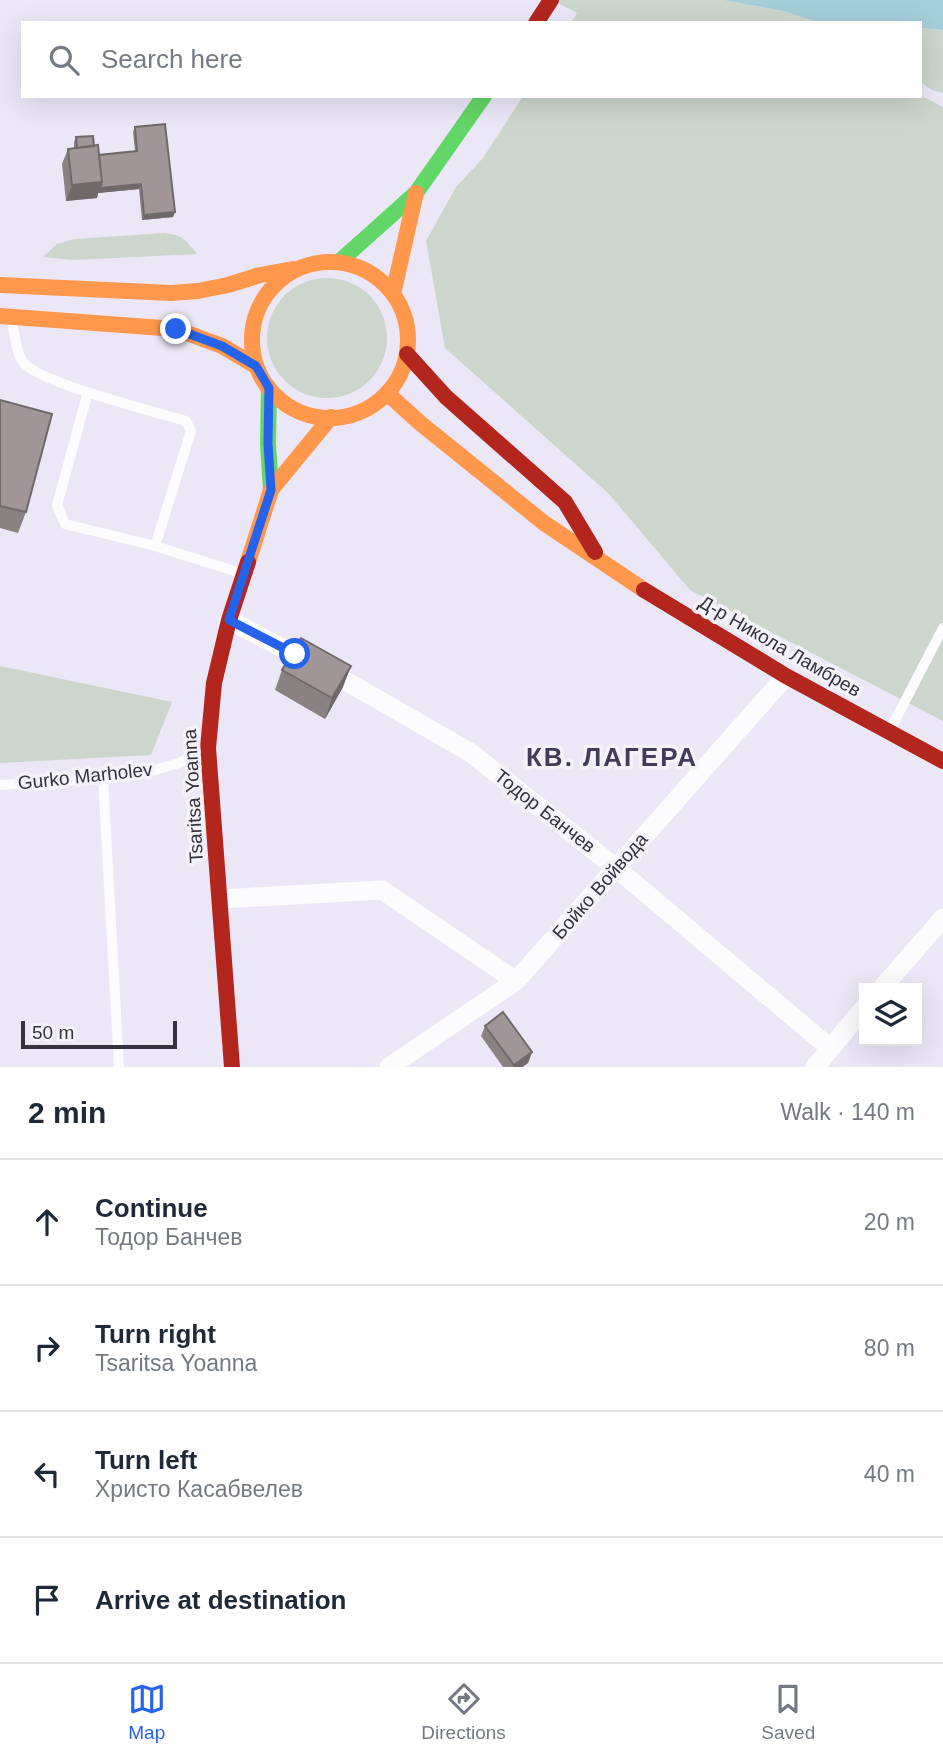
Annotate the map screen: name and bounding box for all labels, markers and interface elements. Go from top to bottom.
search box [21,21,922,98]
icon: search [45,41,83,79]
text: Search here [101,44,243,74]
route end [160,313,191,344]
street label: Д-р Никола Ламбрев [696,591,864,701]
route start [279,638,310,669]
street label: Tsaritsa Yoanna [179,728,207,864]
district label: КВ. ЛАГЕРА [526,742,698,772]
street label: Gurko Marholev [17,758,154,794]
street label: Тодор Банчев [491,765,599,857]
street label: Бойко Войвода [548,828,652,943]
map controls [859,983,922,1046]
button: layers [859,983,922,1046]
scale bar [21,1018,177,1050]
text: 50 m [32,1022,74,1043]
text: 2 min [28,1096,106,1129]
text: Walk · 140 m [780,1099,915,1125]
text: Continue [95,1193,208,1223]
icon: ahead [28,1203,66,1241]
text: 20 m [864,1209,915,1235]
text: Тодор Банчев [95,1224,243,1250]
text: Turn right [95,1319,216,1349]
icon: right [28,1329,66,1367]
text: 80 m [864,1335,915,1361]
text: Tsaritsa Yoanna [95,1350,257,1376]
text: Turn left [95,1445,197,1475]
icon: left [28,1455,66,1493]
text: 40 m [864,1461,915,1487]
text: Христо Касабвелев [95,1476,303,1502]
icon: arrive [28,1581,66,1619]
text: Arrive at destination [95,1585,346,1615]
tab: Map [128,1680,166,1744]
tab: Directions [421,1680,506,1744]
tab: Saved [761,1680,815,1744]

